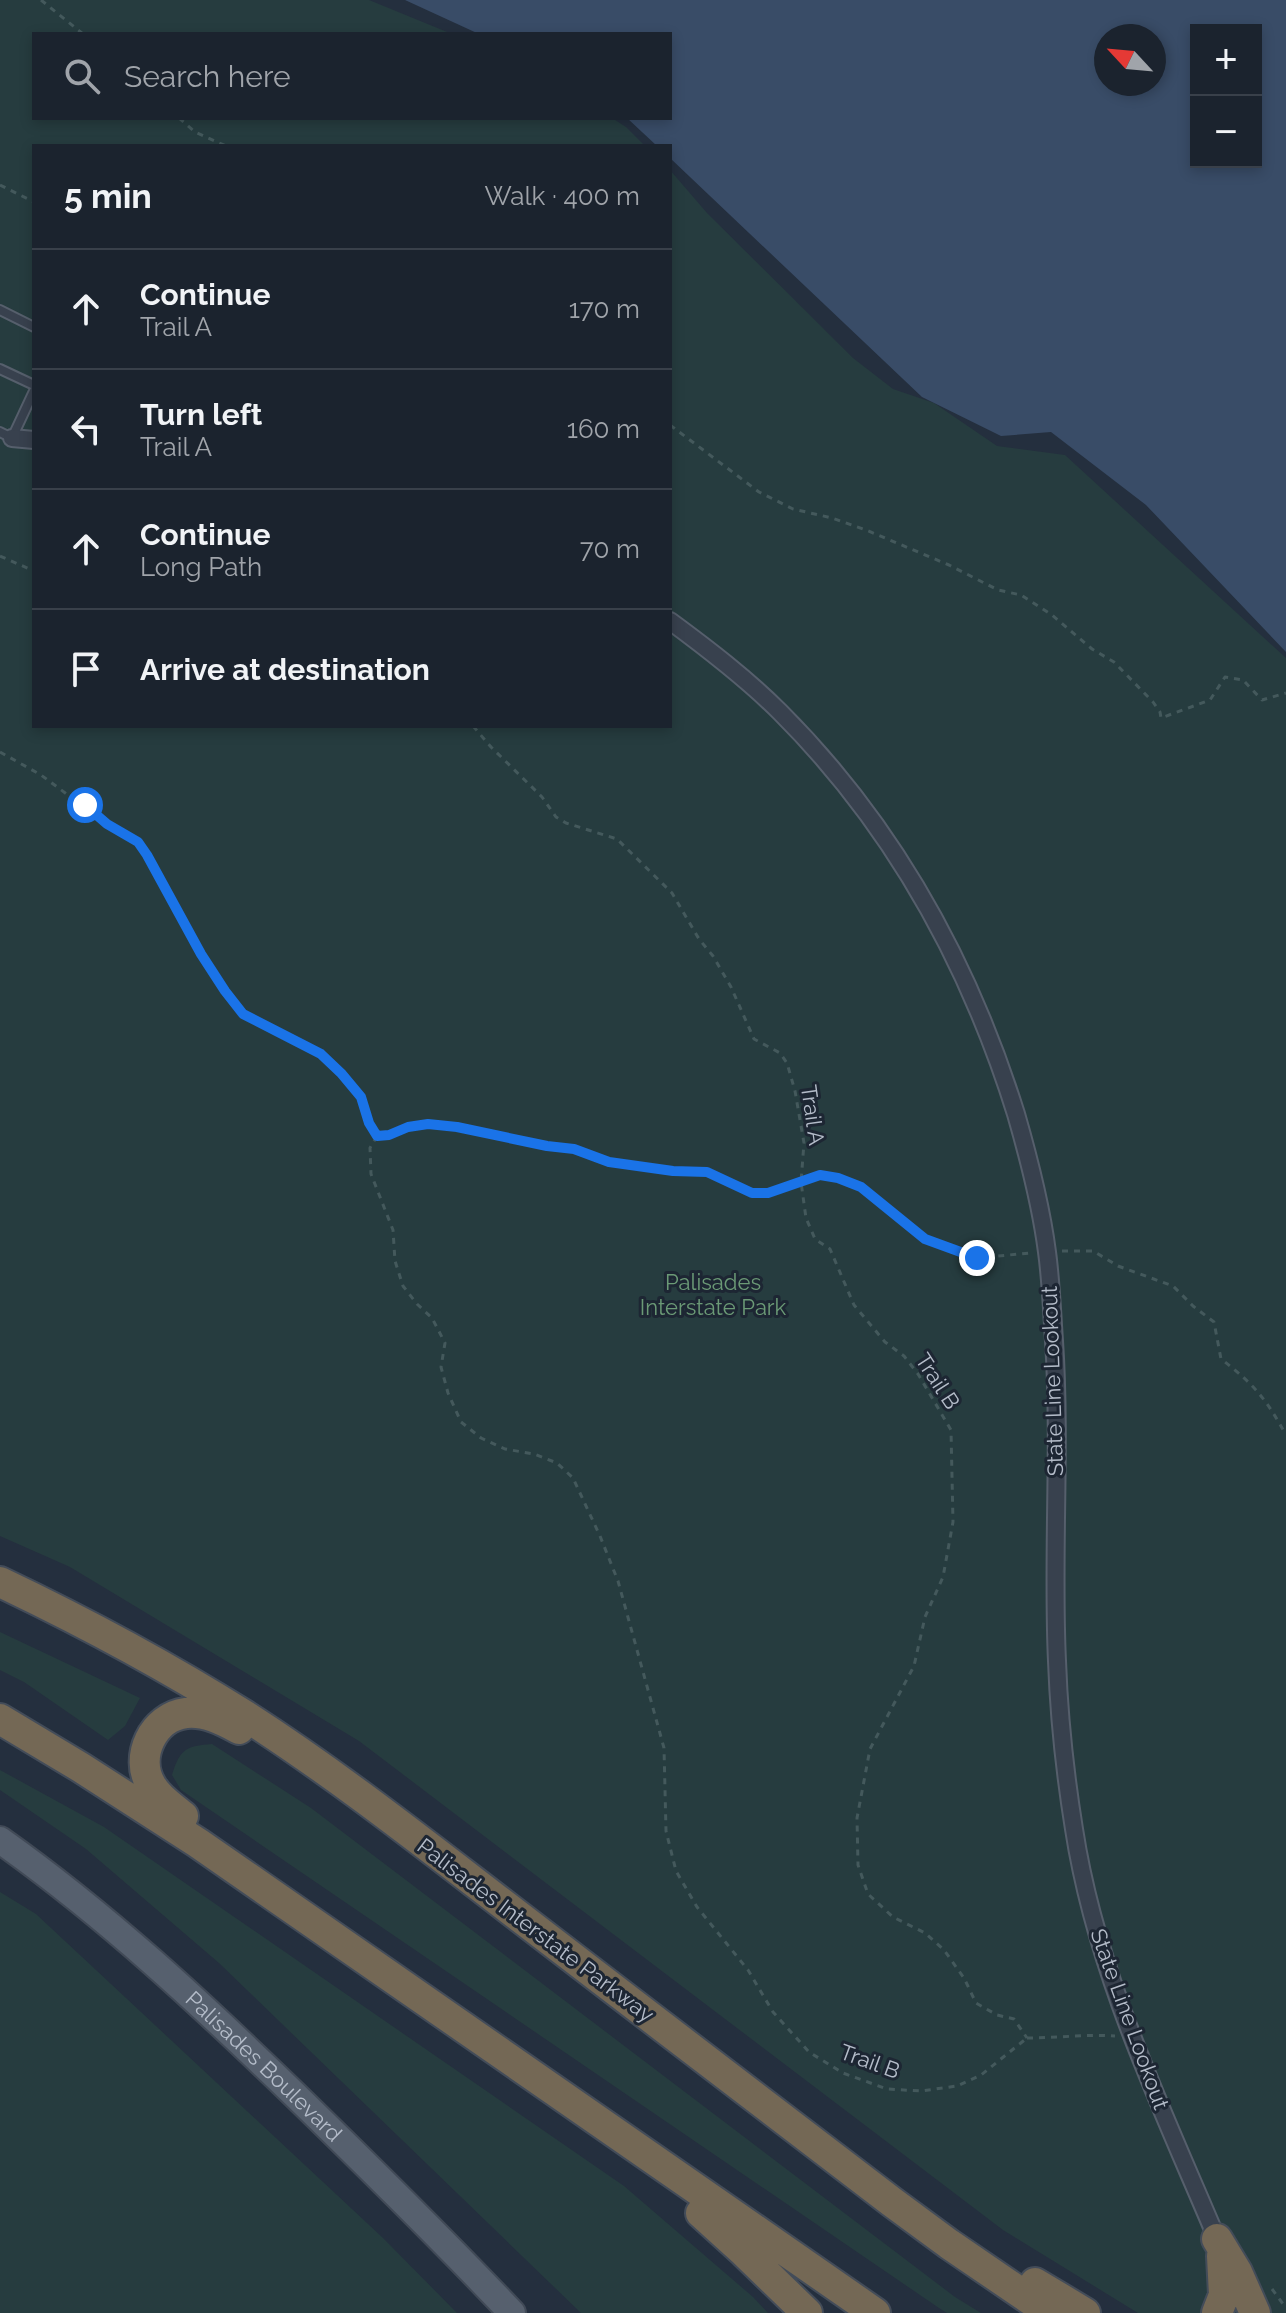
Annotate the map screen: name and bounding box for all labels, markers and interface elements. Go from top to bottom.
north arrow [1094,24,1166,96]
map controls [1190,24,1262,168]
button: + [1190,24,1262,96]
search box [32,32,672,120]
icon: search [60,54,104,98]
text: Search here [124,59,291,94]
button: − [1190,96,1262,168]
text: 5 min [64,176,152,216]
text: Walk · 400 m [484,181,640,211]
text: Continue [140,277,271,312]
icon: ahead [64,287,108,331]
text: 170 m [569,294,640,324]
text: Trail A [140,312,212,342]
text: Turn left [140,397,262,432]
icon: left [64,407,108,451]
text: 160 m [567,414,640,444]
text: Trail A [140,432,212,462]
text: Continue [140,517,271,552]
icon: ahead [64,527,108,571]
text: 70 m [580,534,640,564]
text: Long Path [140,552,262,582]
icon: arrive [64,647,108,691]
text: Arrive at destination [140,652,430,687]
route start [67,787,103,823]
street label: Trail A [796,1083,830,1147]
route end [959,1240,995,1276]
park label: Palisades Interstate Park [640,1269,787,1320]
street label: State Line Lookout [1036,1285,1068,1477]
street label: Trail B [910,1348,966,1414]
street label: Palisades Interstate Parkway [413,1833,659,2028]
street label: State Line Lookout [1085,1925,1175,2114]
street label: Palisades Boulevard [181,1986,348,2147]
street label: Trail B [837,2038,903,2084]

